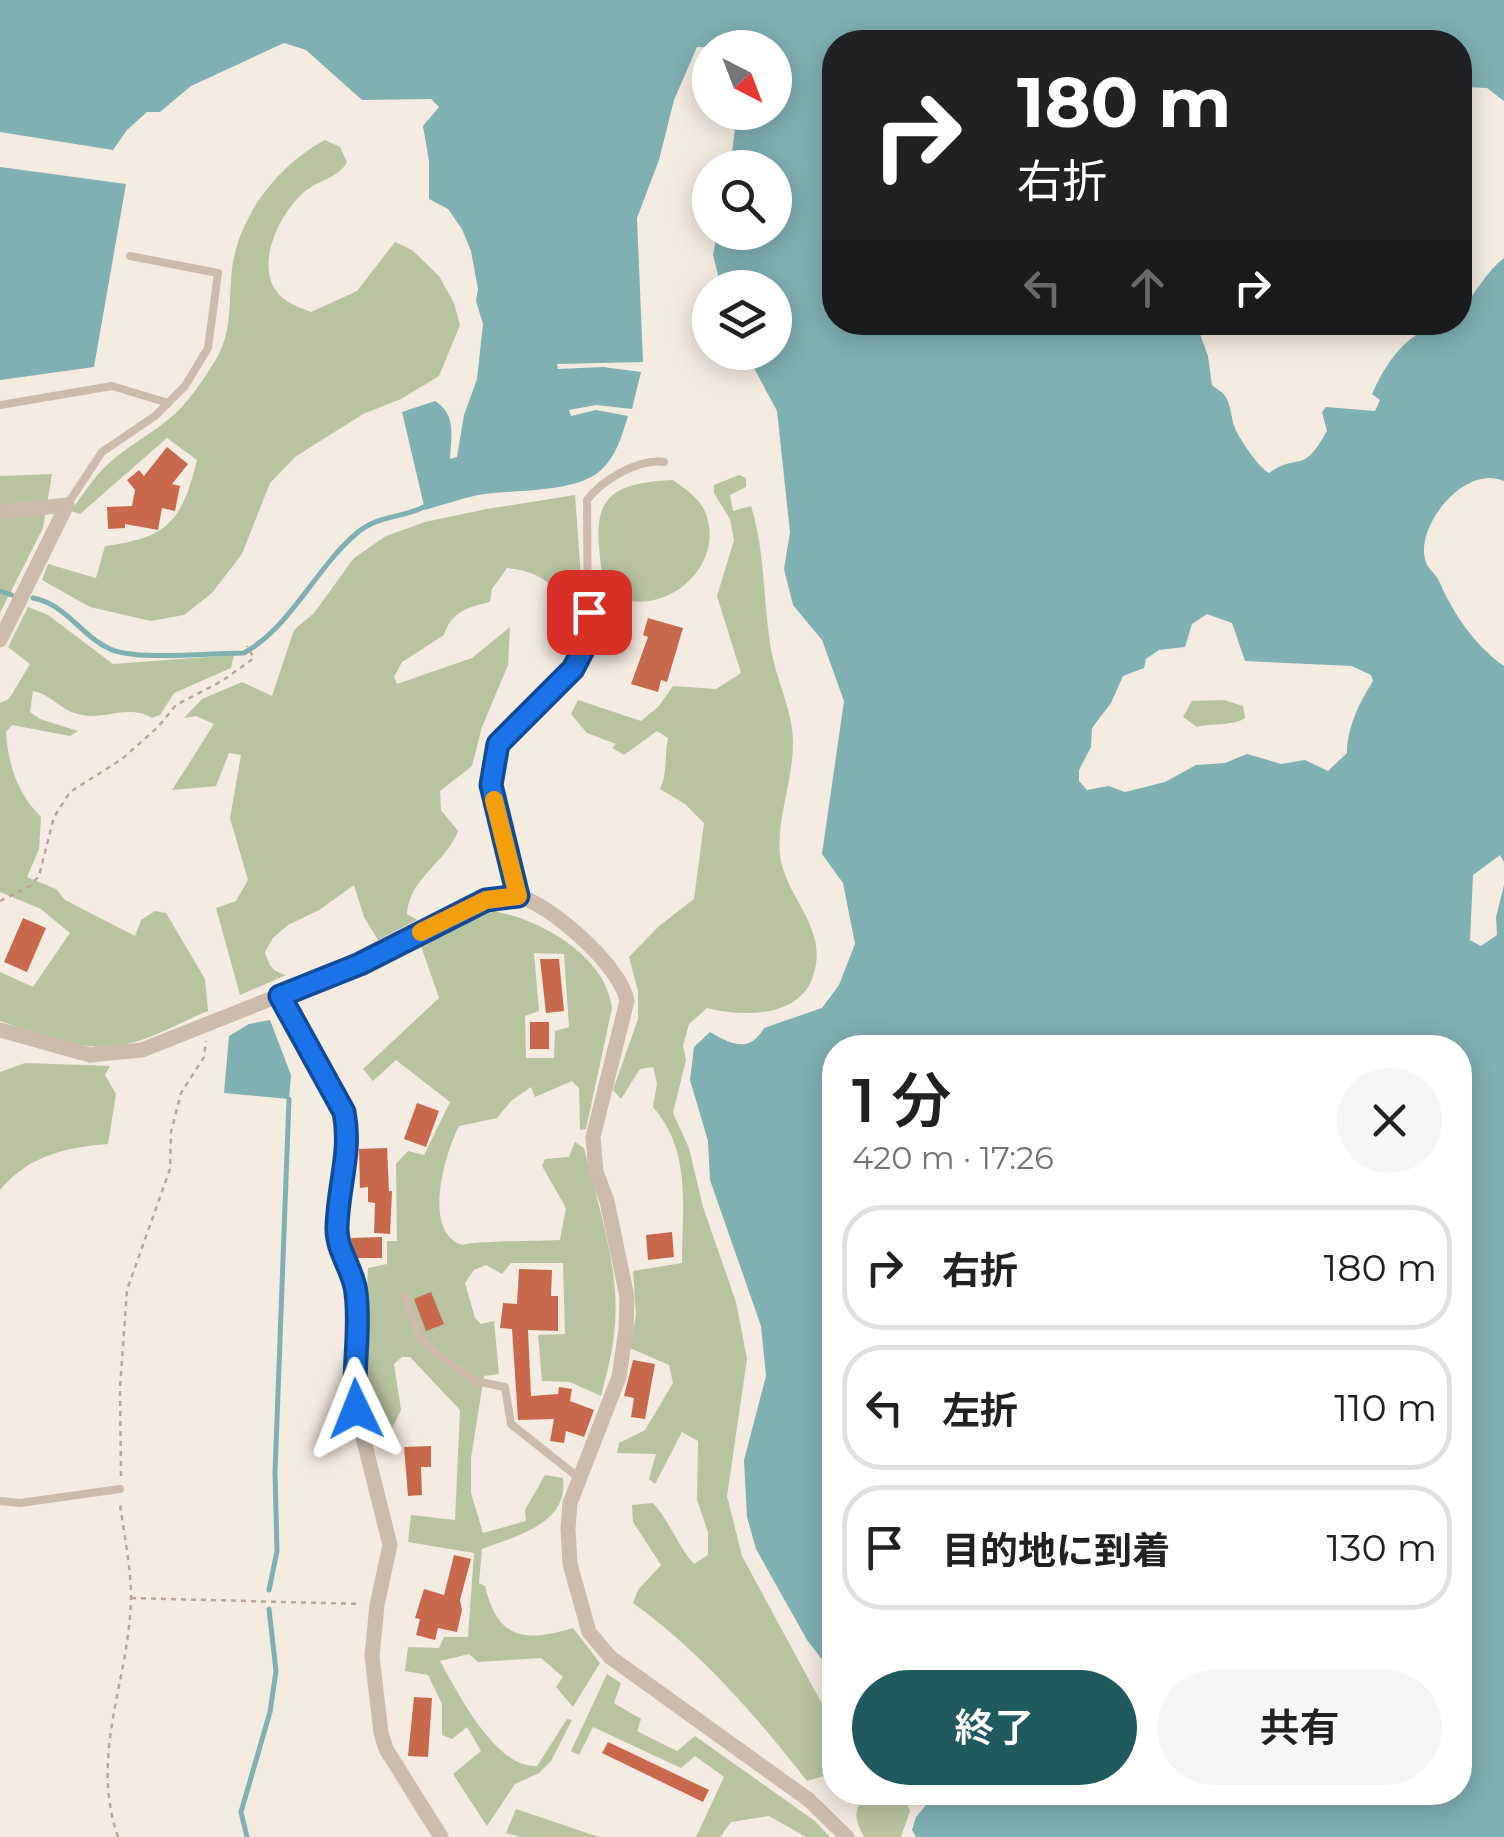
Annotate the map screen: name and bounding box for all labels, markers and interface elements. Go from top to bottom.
north arrow [692,30,792,130]
map controls [692,30,792,370]
text: 180 m [1017,59,1231,145]
icon: right [852,70,982,200]
button: search [692,150,792,250]
text: 右折 [1017,153,1107,208]
icon: left [1015,260,1070,315]
icon: ahead [1120,260,1175,315]
icon: right [1225,260,1280,315]
button: layers [692,270,792,370]
pin [547,570,632,655]
icon: arrive [562,585,617,640]
text: 1 分 [852,1064,951,1137]
button: close [1337,1068,1442,1173]
text: 420 m · 17:26 [852,1138,1054,1177]
icon: right [857,1240,912,1295]
text: 180 m [1324,1244,1437,1291]
text: 右折 [942,1247,1018,1294]
position arrow [304,1357,408,1461]
icon: left [857,1380,912,1435]
text: 110 m [1334,1384,1437,1431]
text: 左折 [942,1387,1018,1434]
icon: arrive [857,1520,912,1575]
text: 130 m [1326,1524,1437,1571]
text: 目的地に到着 [942,1527,1170,1574]
button: 終了 [852,1670,1137,1785]
button: 共有 [1157,1670,1442,1785]

